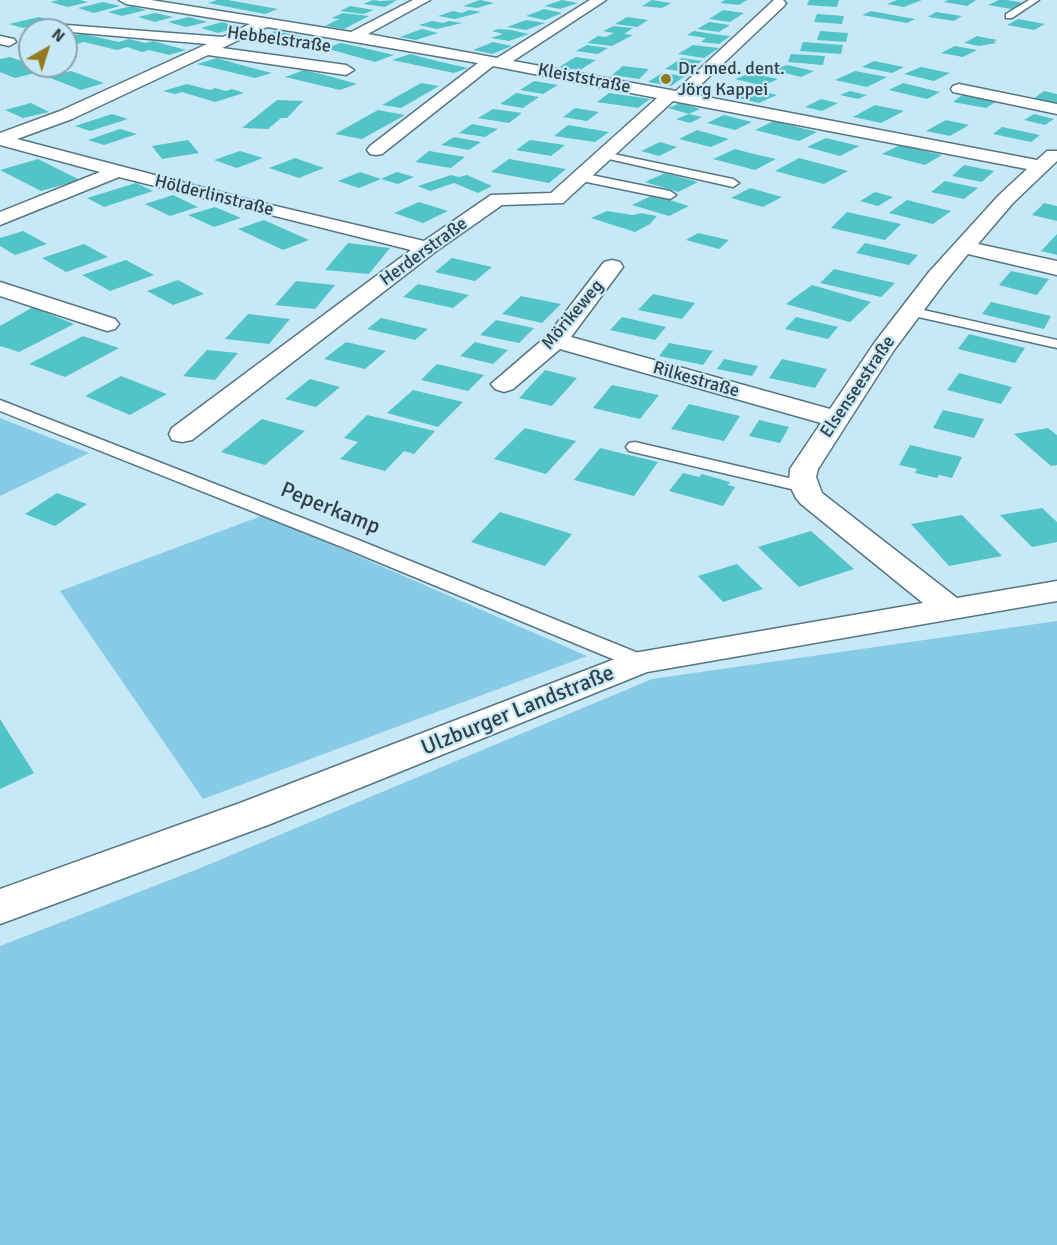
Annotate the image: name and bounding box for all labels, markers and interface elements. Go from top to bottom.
north arrow [18,18,78,78]
street label: Hebbelstraße [226,22,332,58]
text: N [47,24,69,47]
place label: Dr. med. dent. Jörg Kappei [678,58,785,100]
street label: Kleiststraße [536,59,632,99]
marker: Dr. med. dent. Jörg Kappei [659,72,673,86]
street label: Hölderlinstraße [152,171,276,221]
street label: Herderstraße [376,213,472,291]
street label: Mörikeweg [538,276,608,354]
street label: Elsenseestraße [816,332,900,442]
street label: Rilkestraße [650,357,742,403]
street label: Peperkamp [276,477,384,541]
street label: Ulzburger Landstraße [418,660,618,762]

